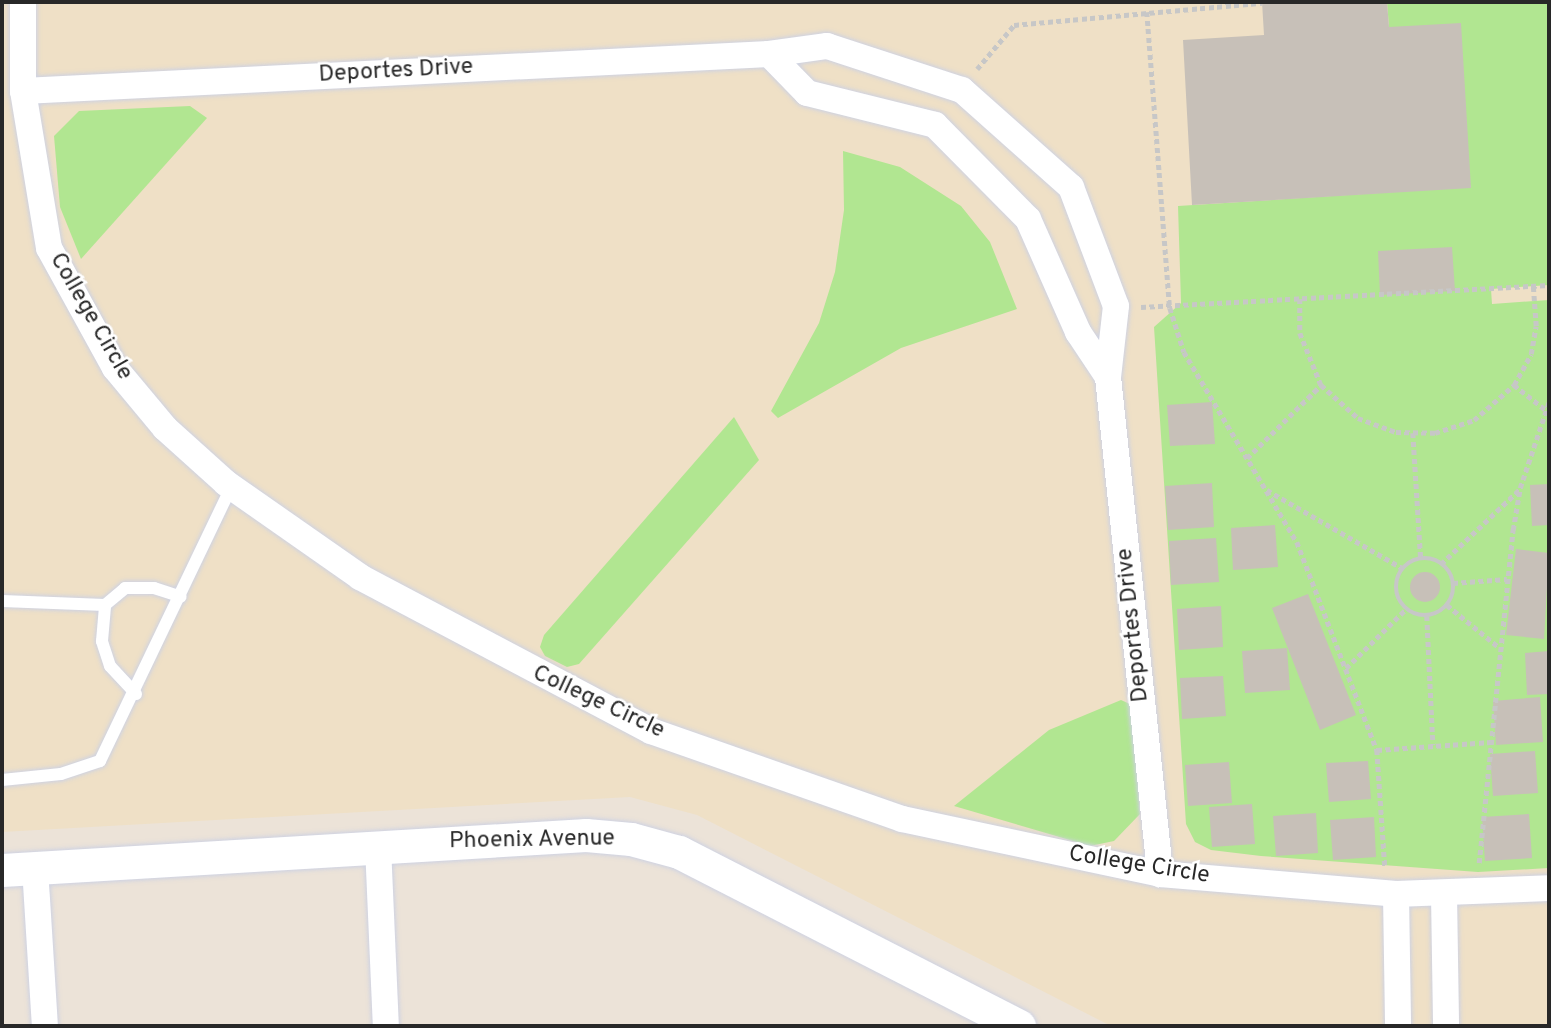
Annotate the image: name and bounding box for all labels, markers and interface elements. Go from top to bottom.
street label: Deportes Drive [318,54,474,90]
street label: College Circle [42,248,138,386]
street label: Deportes Drive [1112,547,1156,703]
street label: College Circle [528,660,668,746]
street label: Phoenix Avenue [448,826,616,856]
street label: College Circle [1067,841,1211,891]

